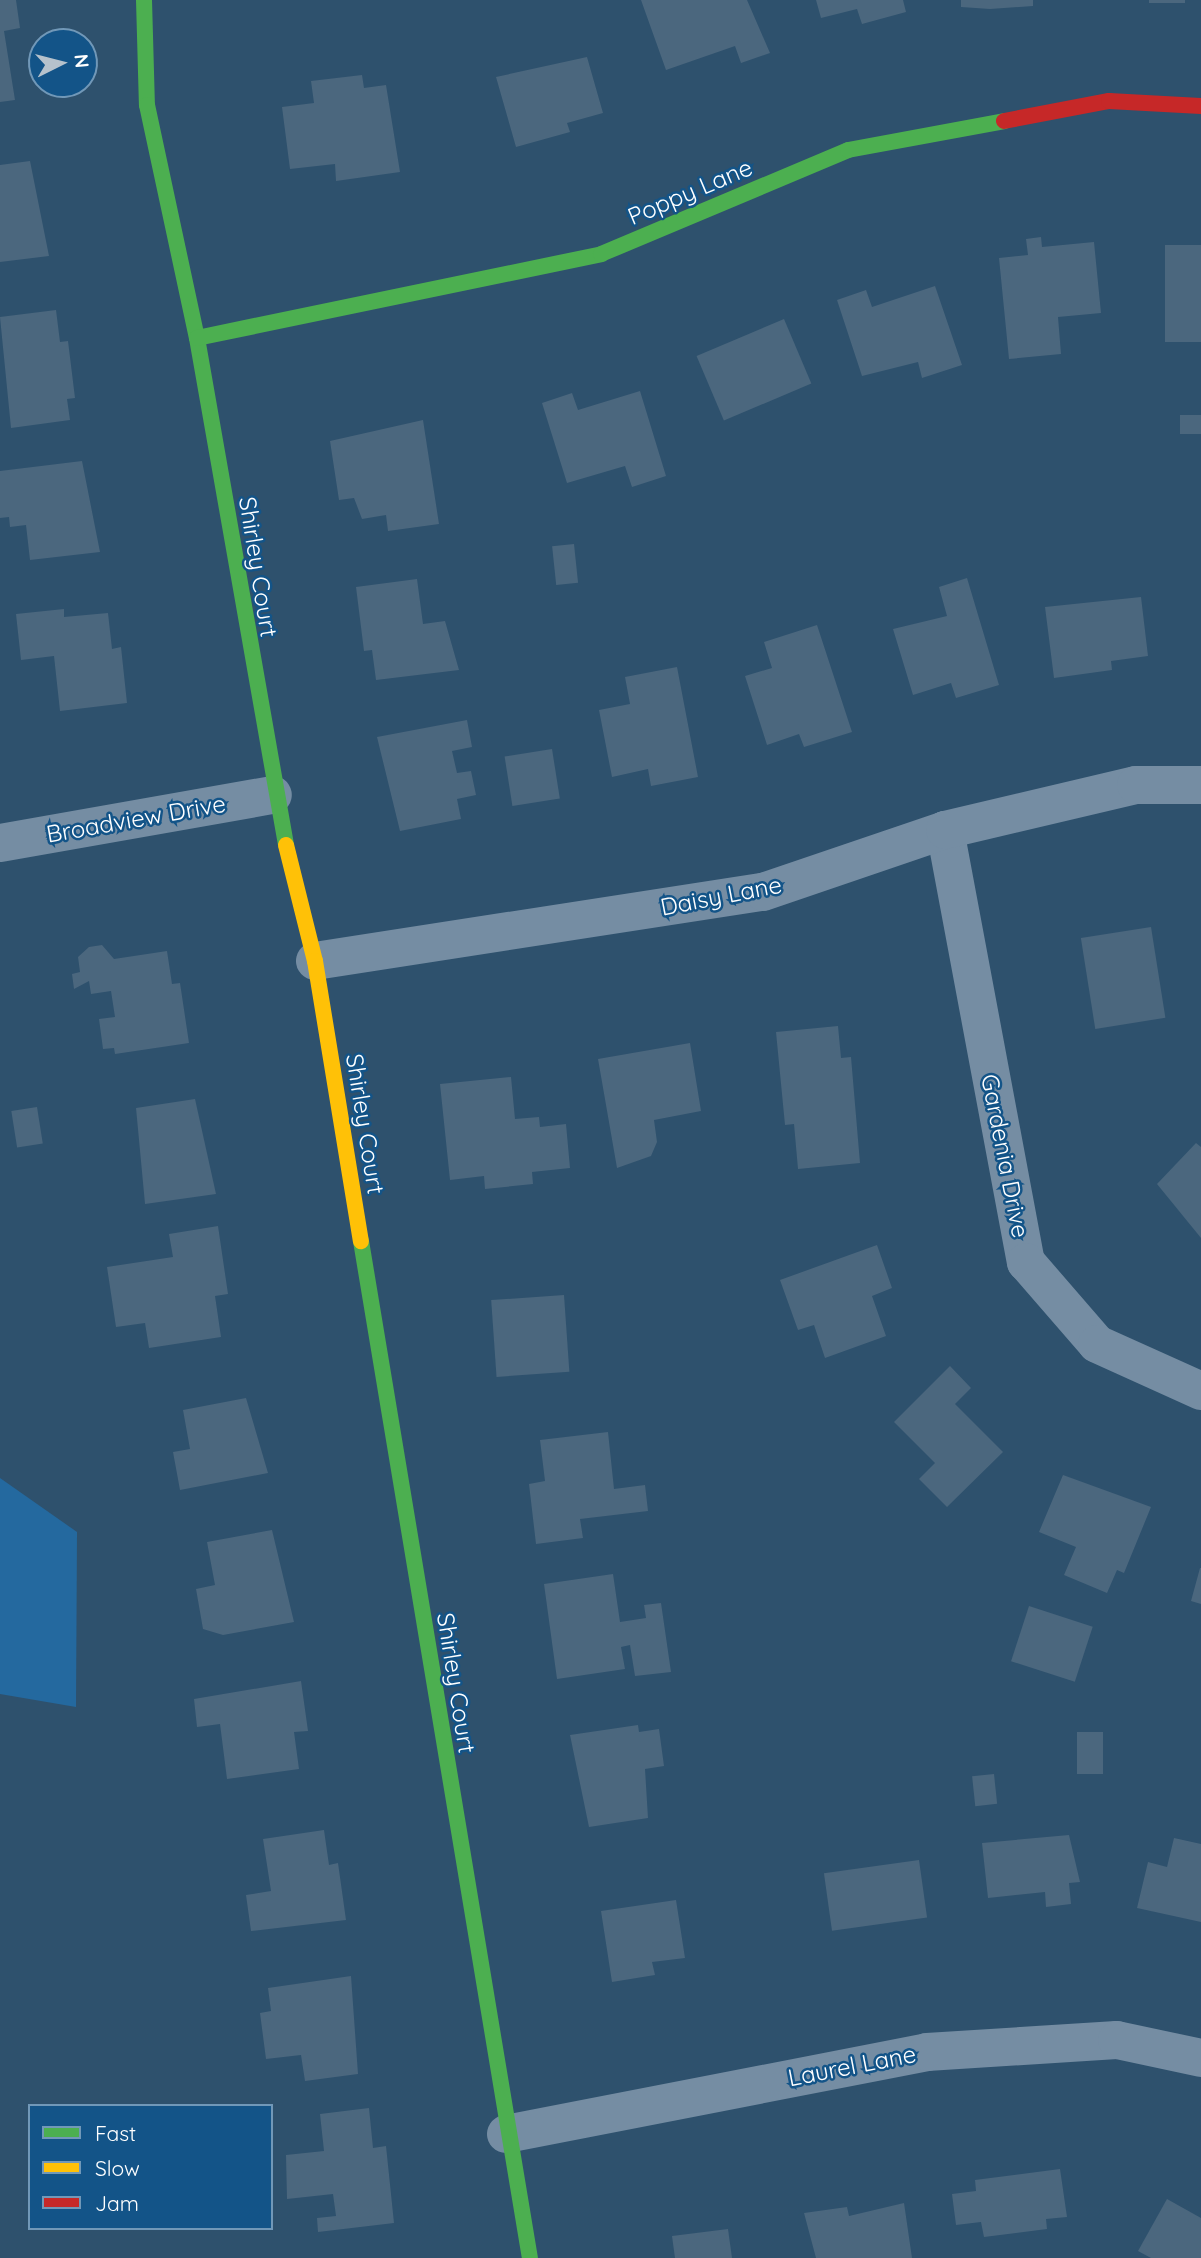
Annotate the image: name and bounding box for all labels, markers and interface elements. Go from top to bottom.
north arrow [28,28,98,98]
text: N [69,53,95,69]
street label: Poppy Lane [623,153,757,231]
street label: Shirley Court [233,495,283,639]
street label: Broadview Drive [44,789,228,849]
street label: Daisy Lane [658,870,784,922]
street label: Shirley Court [340,1052,390,1196]
street label: Gardenia Drive [975,1072,1035,1240]
street label: Shirley Court [431,1611,481,1755]
street label: Laurel Lane [786,2039,918,2093]
legend [28,2104,273,2230]
text: Fast [95,2120,136,2146]
text: Slow [95,2155,140,2181]
text: Jam [95,2190,139,2216]

